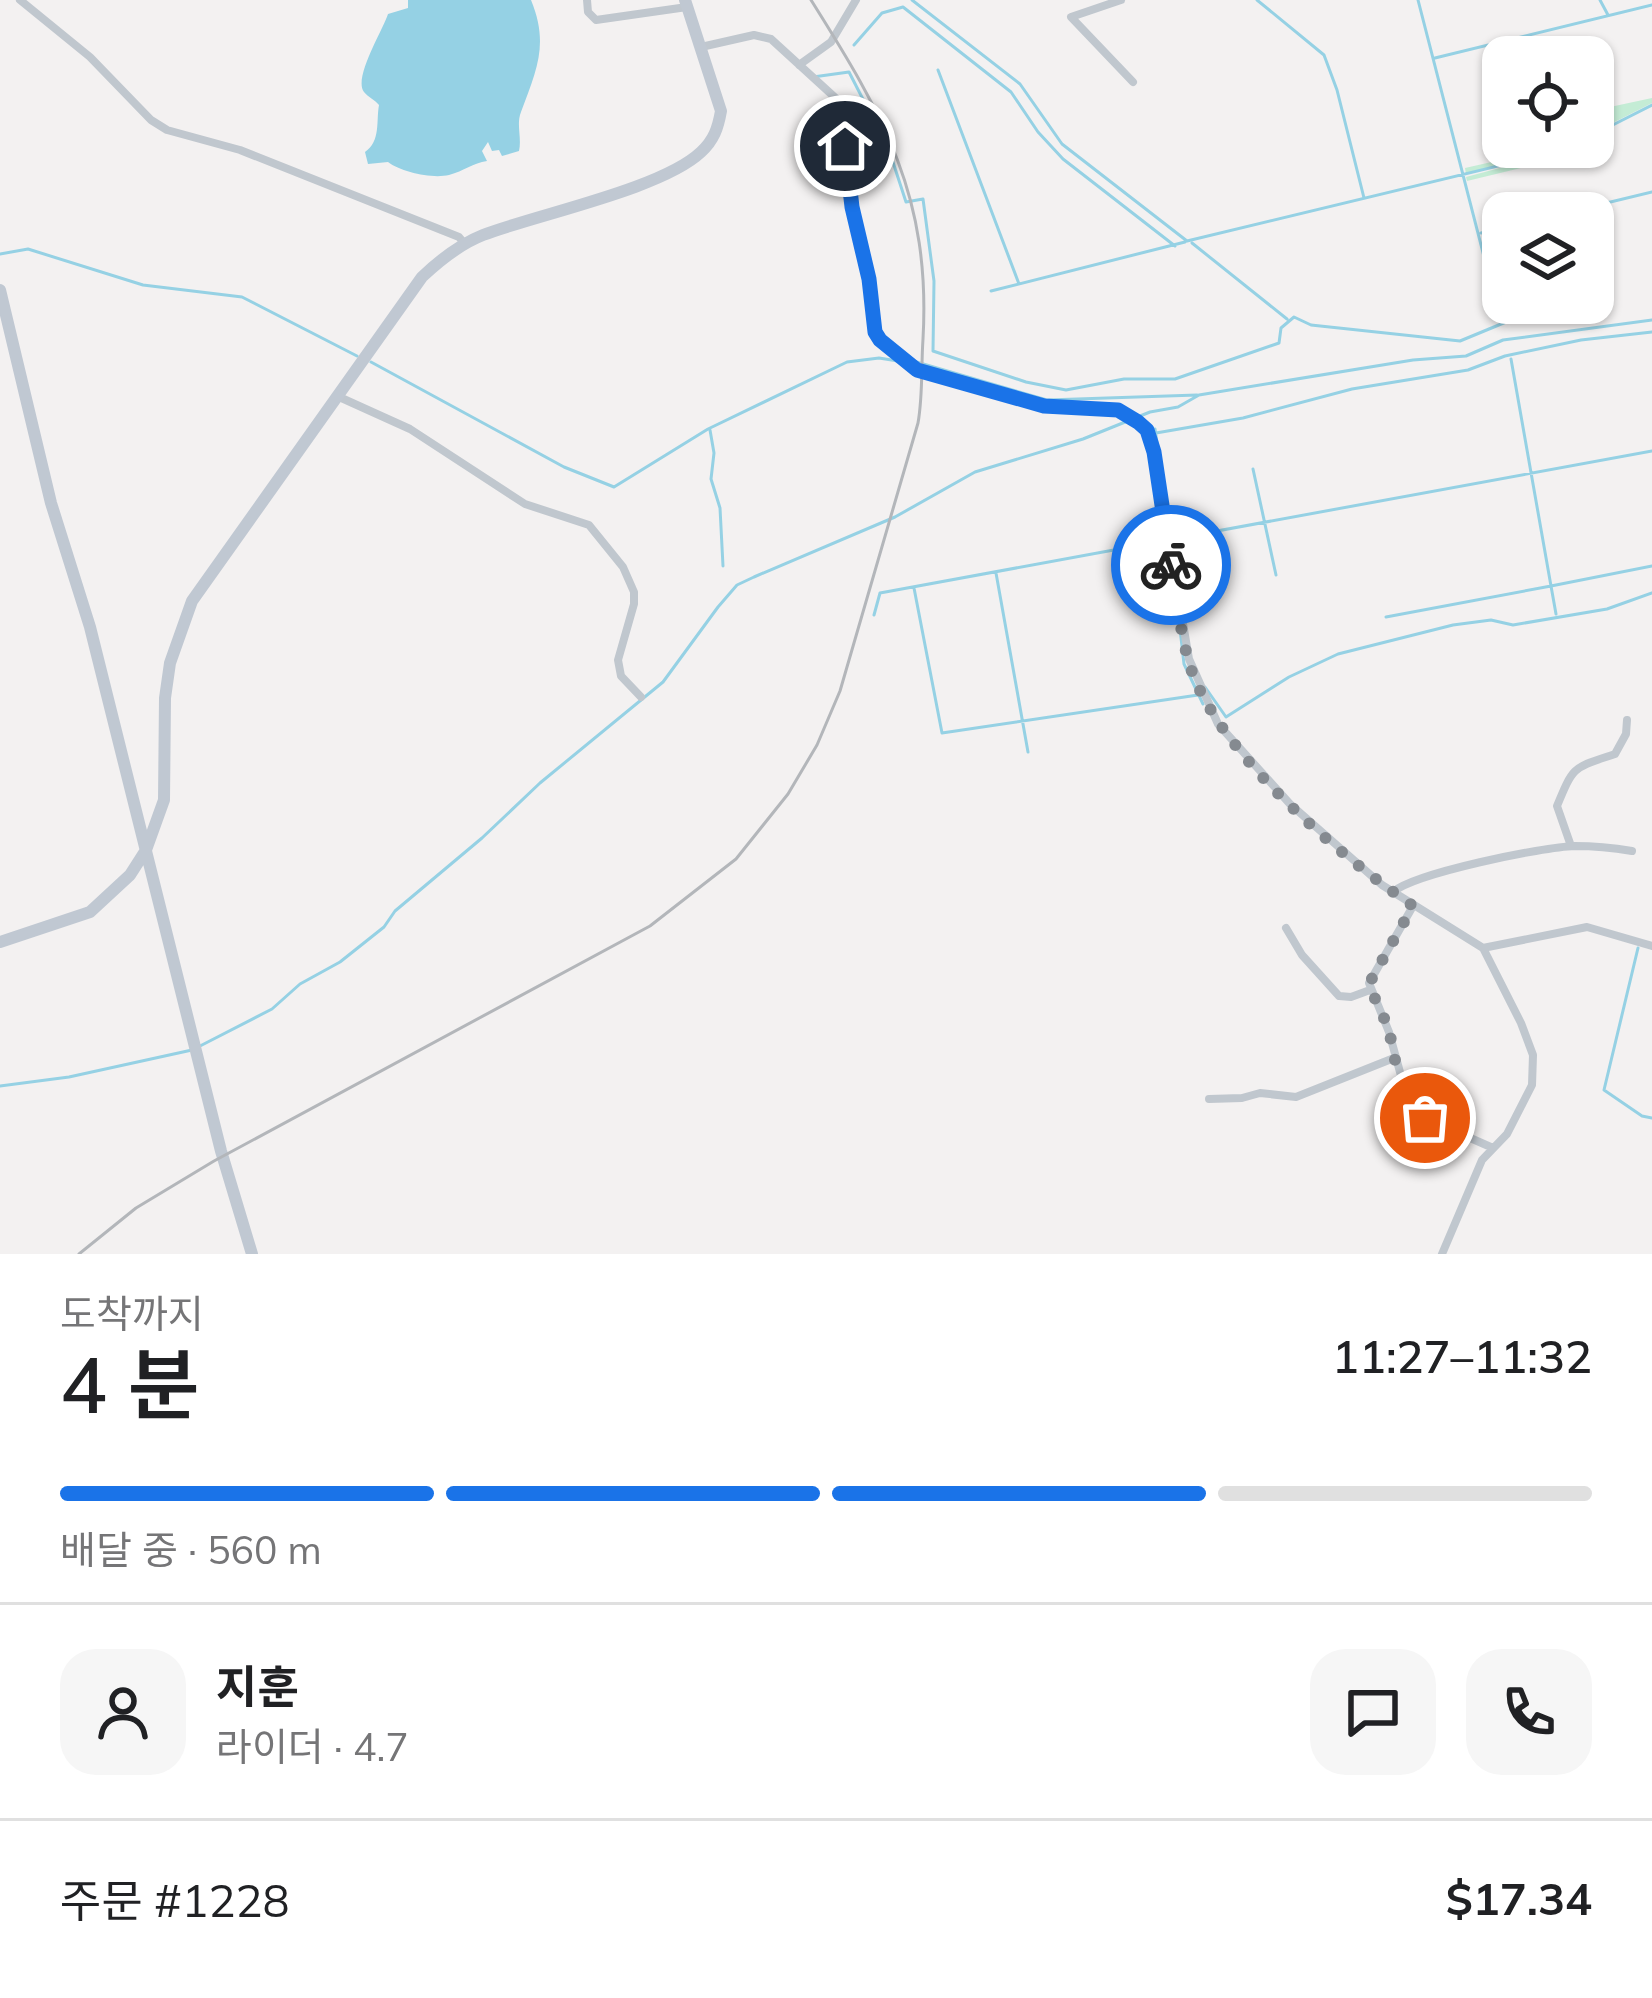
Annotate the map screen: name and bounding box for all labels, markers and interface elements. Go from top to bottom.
map controls [1482,36,1614,324]
button: locate [1482,36,1614,168]
pin [794,95,896,197]
icon: home [812,113,878,179]
button: layers [1482,192,1614,324]
courier [1111,505,1231,625]
icon: bike [1138,532,1204,598]
pin [1374,1067,1476,1169]
icon: bag [1392,1085,1458,1151]
text: 도착까지 [60,1289,204,1338]
text: 11:27–11:32 [1332,1328,1592,1384]
text: 4 분 [60,1335,199,1433]
text: 배달 중 · 560 m [60,1525,322,1574]
button: person [60,1649,186,1775]
button: chat [1310,1649,1436,1775]
button: phone [1466,1649,1592,1775]
text: 지훈 [216,1658,299,1714]
text: 라이더 · 4.7 [216,1722,409,1771]
text: $17.34 [1446,1870,1592,1926]
text: 주문 #1228 [60,1872,290,1928]

